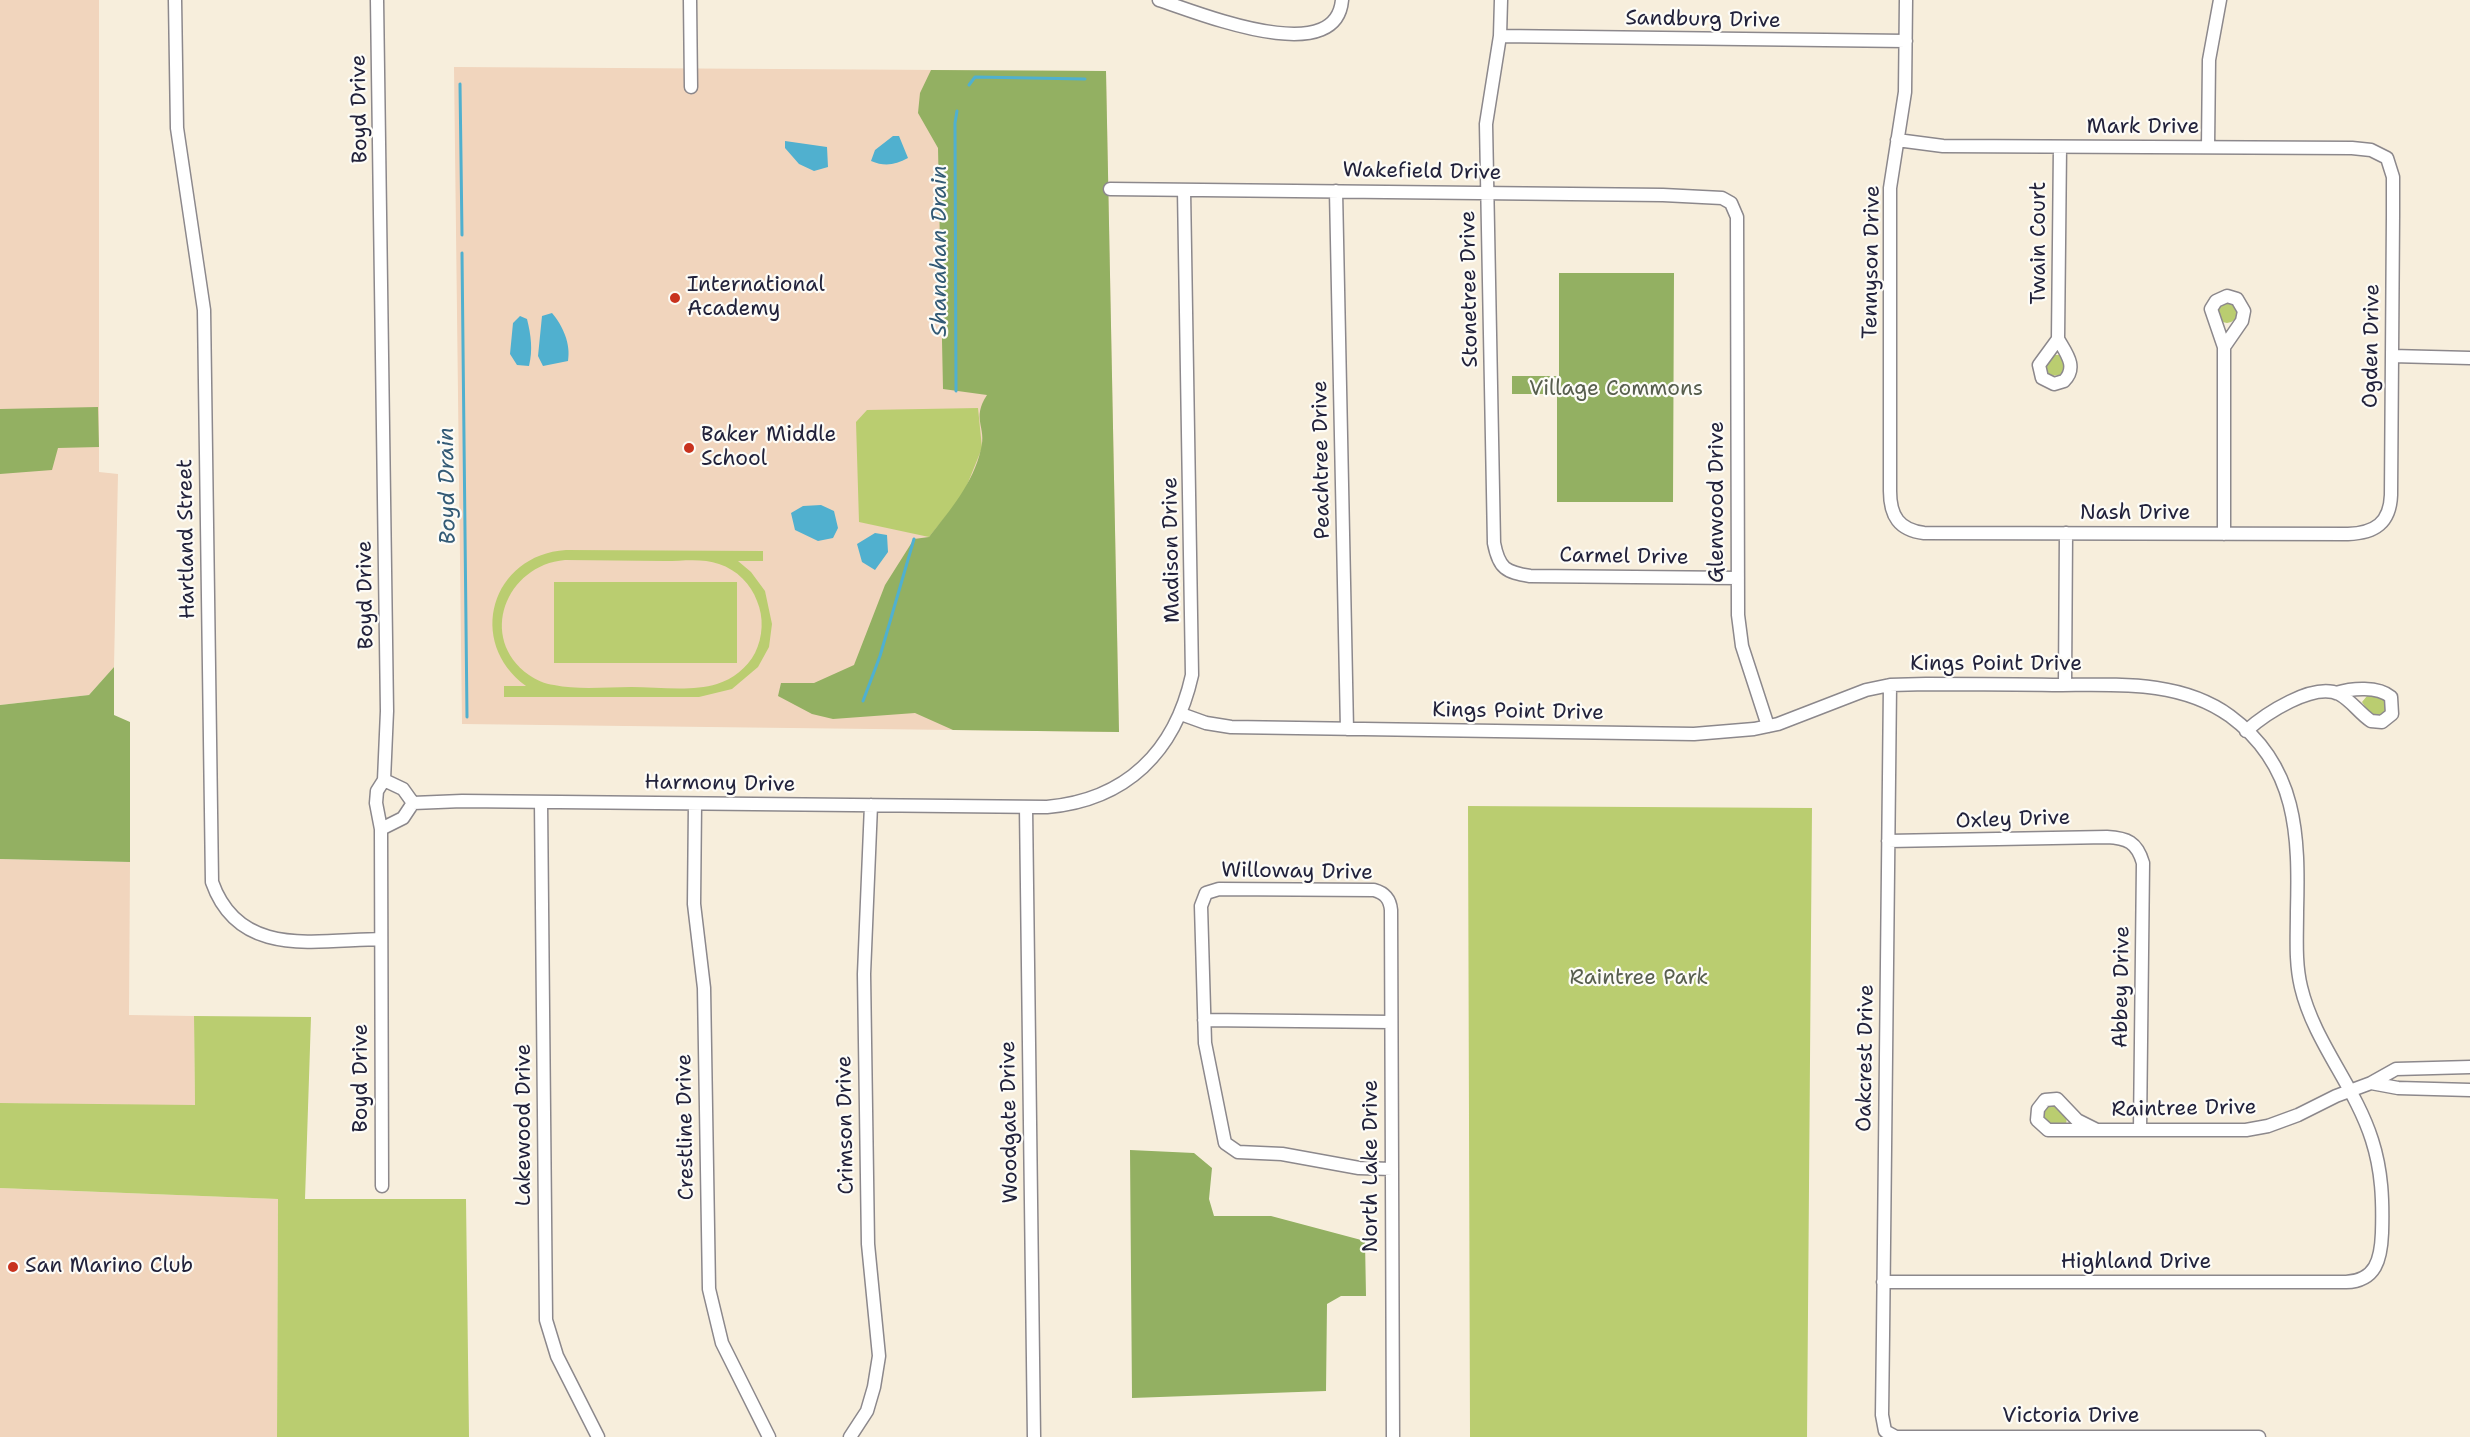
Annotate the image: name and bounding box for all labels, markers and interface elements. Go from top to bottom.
street label: Sandburg Drive [1625,6,1781,34]
street label: Boyd Drive [346,54,374,164]
street label: Mark Drive [2087,115,2199,141]
street label: Wakefield Drive [1342,158,1502,186]
water label: Shanahan Drain [927,165,953,337]
street label: Twain Court [2027,182,2053,304]
street label: Tennyson Drive [1858,185,1886,339]
street label: Stonetree Drive [1456,210,1484,368]
place label: International Academy [687,273,825,323]
street label: Ogden Drive [2358,284,2386,408]
marker: International Academy [668,291,682,305]
park label: Village Commons [1529,377,1703,403]
street label: Peachtree Drive [1308,380,1336,540]
street label: Glenwood Drive [1705,421,1731,583]
place label: Baker Middle School [701,423,836,473]
water label: Boyd Drain [434,427,462,545]
marker: Baker Middle School [682,441,696,455]
street label: Hartland Street [173,459,201,619]
street label: Madison Drive [1158,477,1186,623]
street label: Nash Drive [2080,501,2190,527]
street label: Boyd Drive [352,540,380,650]
street label: Carmel Drive [1559,543,1689,571]
street label: Kings Point Drive [1910,652,2082,678]
street label: Kings Point Drive [1432,698,1604,726]
street label: Harmony Drive [644,770,796,798]
street label: Oxley Drive [1955,805,2071,835]
street label: Willoway Drive [1221,858,1373,886]
street label: Abbey Drive [2108,926,2136,1048]
park label: Raintree Park [1570,966,1708,992]
street label: Oakcrest Drive [1852,984,1880,1132]
street label: Boyd Drive [349,1024,375,1132]
street label: Woodgate Drive [996,1040,1024,1204]
street label: Lakewood Drive [512,1044,538,1206]
street label: Crestline Drive [672,1054,700,1200]
street label: Crimson Drive [832,1055,860,1195]
street label: North Lake Drive [1359,1080,1385,1252]
street label: Raintree Drive [2111,1095,2257,1123]
street label: Highland Drive [2061,1250,2211,1276]
place label: San Marino Club [25,1254,193,1280]
marker: San Marino Club [6,1260,20,1274]
street label: Victoria Drive [2002,1404,2140,1430]

